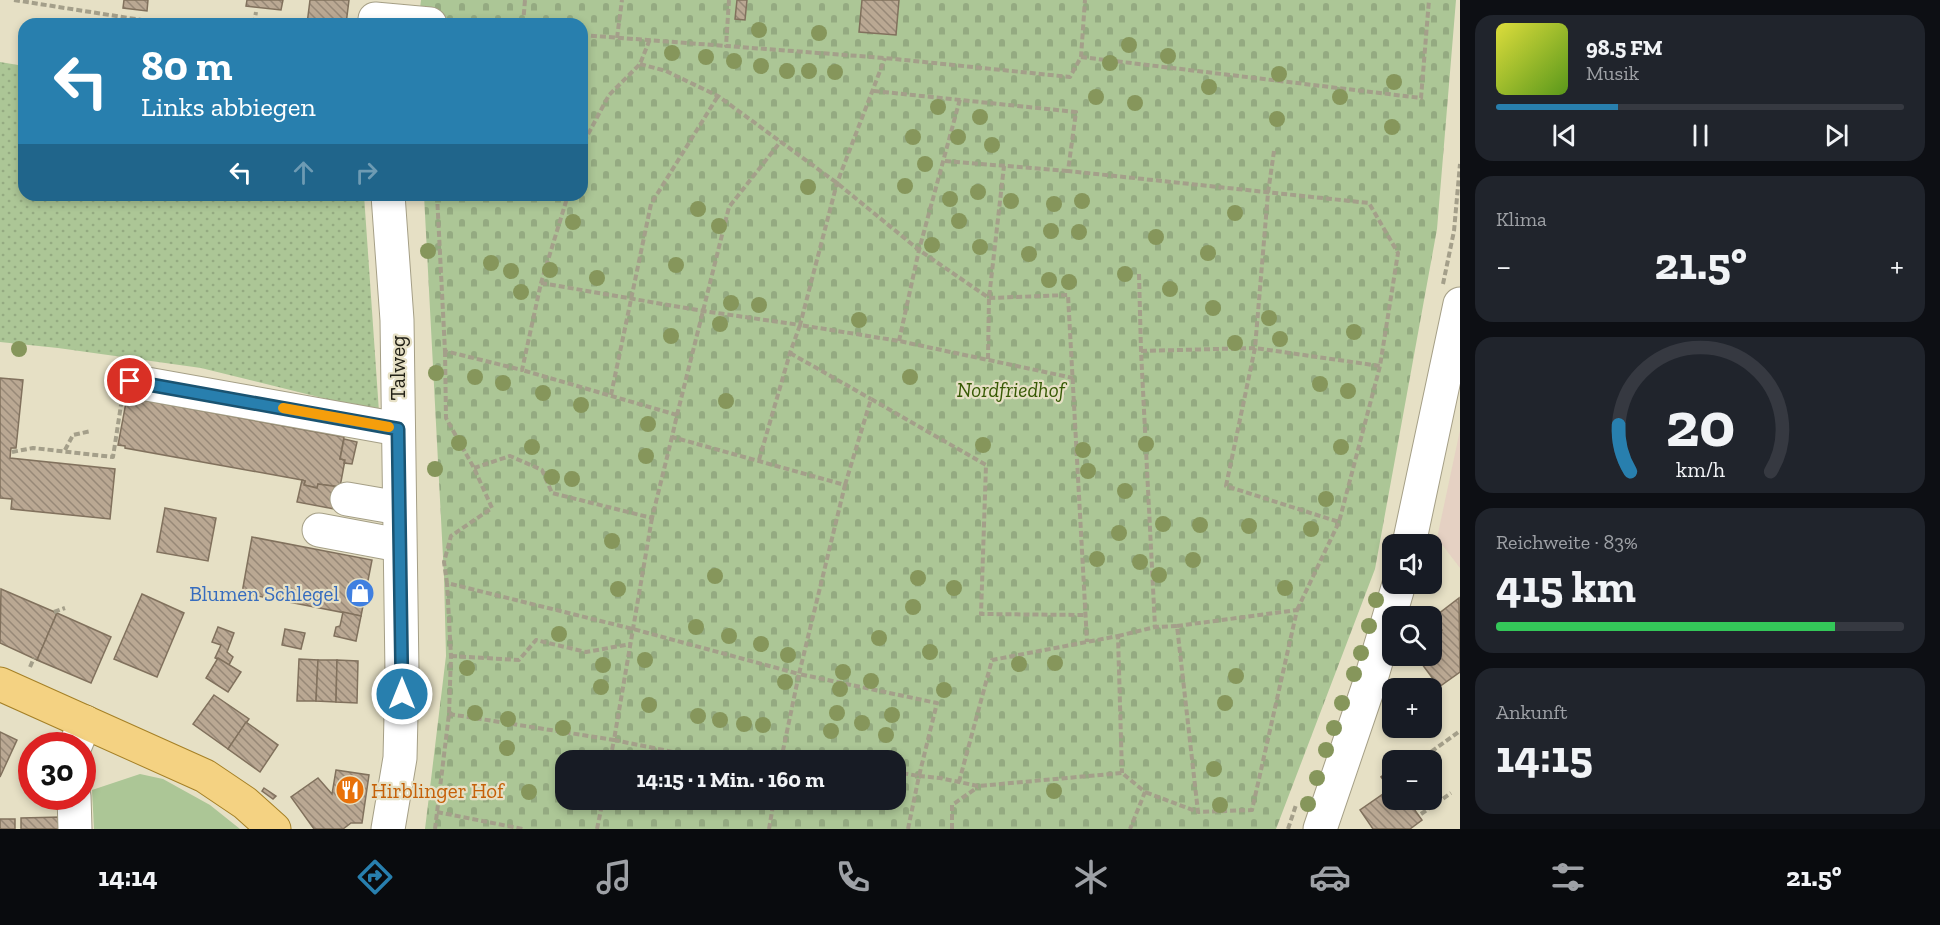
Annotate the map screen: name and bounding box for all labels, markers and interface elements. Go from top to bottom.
text: 98.5 FM [1586,34,1663,61]
text: 80 m [141,40,232,91]
icon: left [42,42,120,120]
text: Musik [1586,61,1639,85]
text: Links abbiegen [141,91,316,123]
icon: previous [1548,119,1581,152]
icon: pause [1684,119,1717,152]
icon: next [1820,119,1853,152]
icon: left [224,156,257,189]
icon: ahead [287,156,320,189]
icon: right [350,156,383,189]
text: Klima [1496,207,1547,231]
text: 21.5° [1655,237,1747,291]
text: − [1496,246,1511,285]
text: + [1890,246,1904,285]
street label: Talweg [385,335,410,401]
pin [104,355,155,406]
icon: arrive [113,364,146,397]
park label: Nordfriedhof [957,377,1068,402]
text: 20 [1665,387,1735,462]
text: km/h [1676,457,1724,482]
text: Reichweite · 83% [1496,530,1638,554]
map controls [1382,534,1442,810]
button: sound [1382,534,1442,594]
text: 415 km [1496,560,1636,614]
shop icon: Blumen Schlegel [344,577,376,609]
place label: Blumen Schlegel [189,581,339,606]
button: search [1382,606,1442,666]
position arrow [370,662,434,726]
button: + [1382,678,1442,738]
text: Ankunft [1496,700,1567,724]
text: 14:15 [1496,730,1593,784]
speed limit sign: 30 [18,732,96,810]
button: − [1382,750,1442,810]
text: 14:15 · 1 Min. · 160 m [637,766,824,793]
restaurant icon: Hirblinger Hof [334,774,366,806]
place label: Hirblinger Hof [371,778,505,803]
icon: directions [354,856,396,898]
icon: music [593,856,635,898]
icon: phone [832,856,874,898]
icon: climate [1070,856,1112,898]
icon: car [1309,856,1351,898]
icon: filters [1547,856,1589,898]
text: 14:14 [98,861,158,893]
text: 21.5° [1786,861,1842,893]

